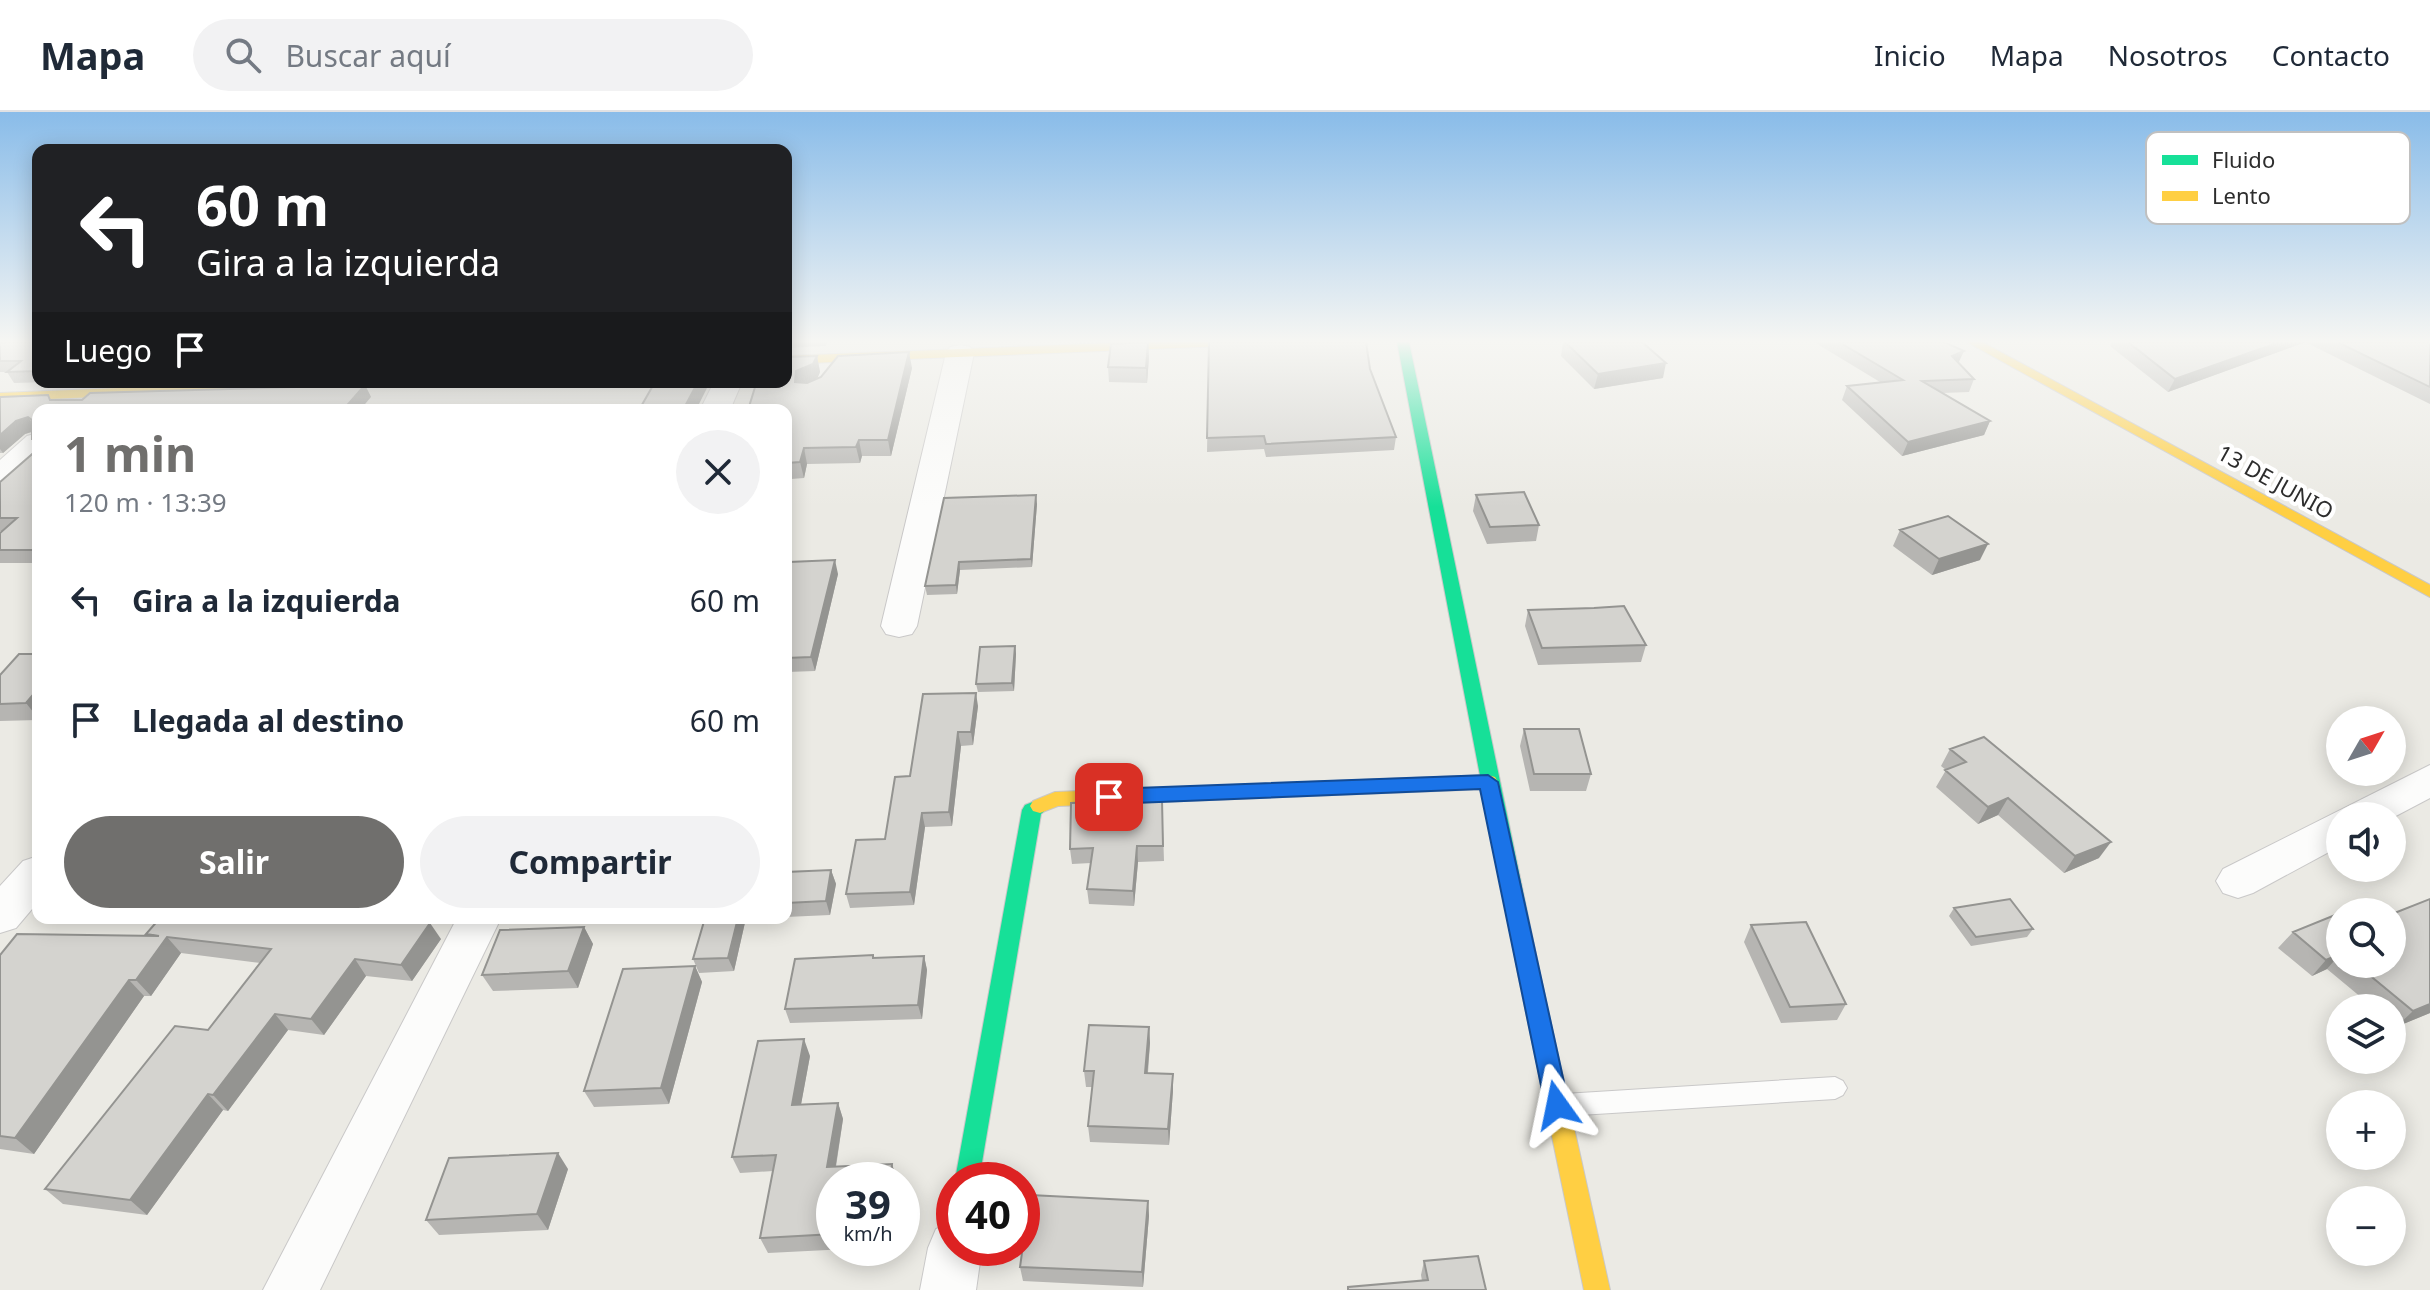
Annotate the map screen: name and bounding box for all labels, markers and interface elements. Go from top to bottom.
search box [193,19,753,91]
text: Mapa [40,29,145,81]
icon: search [221,33,265,77]
text: Buscar aquí [285,35,451,76]
text: Inicio [1874,36,1946,74]
text: Mapa [1990,36,2064,74]
text: Nosotros [2108,36,2228,74]
text: Contacto [2272,36,2390,74]
legend [2146,132,2410,224]
text: Fluido [2212,144,2275,174]
text: 60 m [196,166,329,242]
icon: left [64,176,168,280]
text: Lento [2212,180,2271,210]
text: Gira a la izquierda [196,238,500,287]
icon: arrive [168,328,212,372]
text: Luego [64,330,152,371]
text: 1 min [64,421,196,486]
button: close [676,430,760,514]
street label: 13 DE JUNIO [2213,437,2339,525]
text: 120 m · 13:39 [64,484,227,520]
icon: left [64,578,108,622]
text: Gira a la izquierda [132,580,401,621]
text: 60 m [690,580,760,621]
icon: arrive [64,698,108,742]
text: Llegada al destino [132,700,404,741]
text: 60 m [690,700,760,741]
north arrow [2326,706,2406,786]
map controls [2326,706,2406,1266]
pin [1075,763,1143,831]
icon: arrive [1087,775,1131,819]
button: sound [2326,802,2406,882]
button: Salir [64,816,404,908]
button: Compartir [420,816,760,908]
button: search [2326,898,2406,978]
button: layers [2326,994,2406,1074]
position arrow [1515,1063,1599,1147]
button: + [2326,1090,2406,1170]
speed limit sign: 40 [936,1162,1040,1266]
text: 39 [845,1176,891,1231]
button: − [2326,1186,2406,1266]
text: km/h [843,1220,893,1247]

